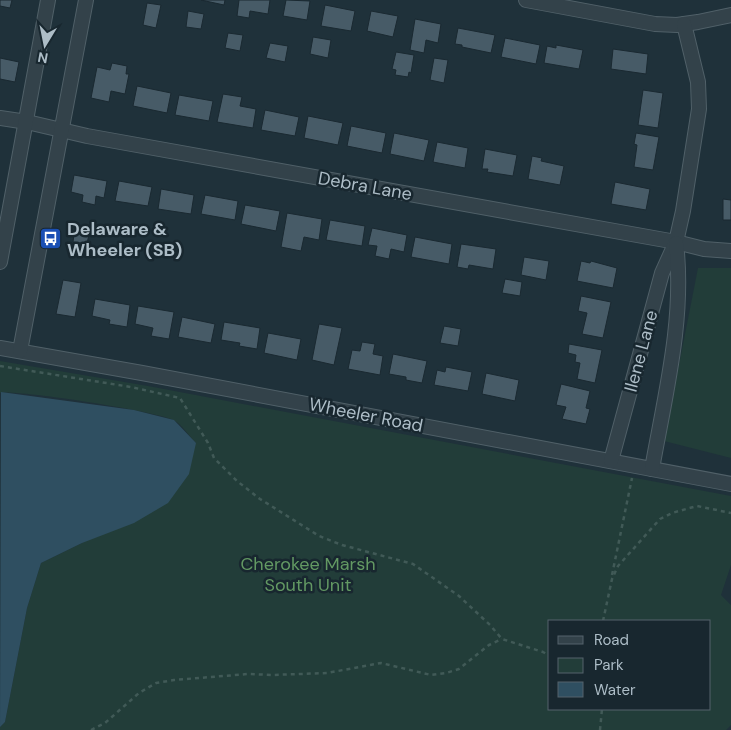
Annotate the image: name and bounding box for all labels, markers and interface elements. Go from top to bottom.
north arrow [20,20,70,70]
text: N [36,48,49,68]
street label: Debra Lane [316,166,414,206]
place label: Delaware & Wheeler (SB) [67,217,182,262]
bus stop icon: Delaware & Wheeler (SB) [39,227,63,251]
street label: Ilene Lane [619,307,663,395]
street label: Wheeler Road [307,392,425,438]
park label: Cherokee Marsh South Unit [240,552,376,597]
legend [548,620,711,710]
text: Road [594,630,629,650]
text: Park [594,655,624,675]
text: Water [594,680,636,700]

